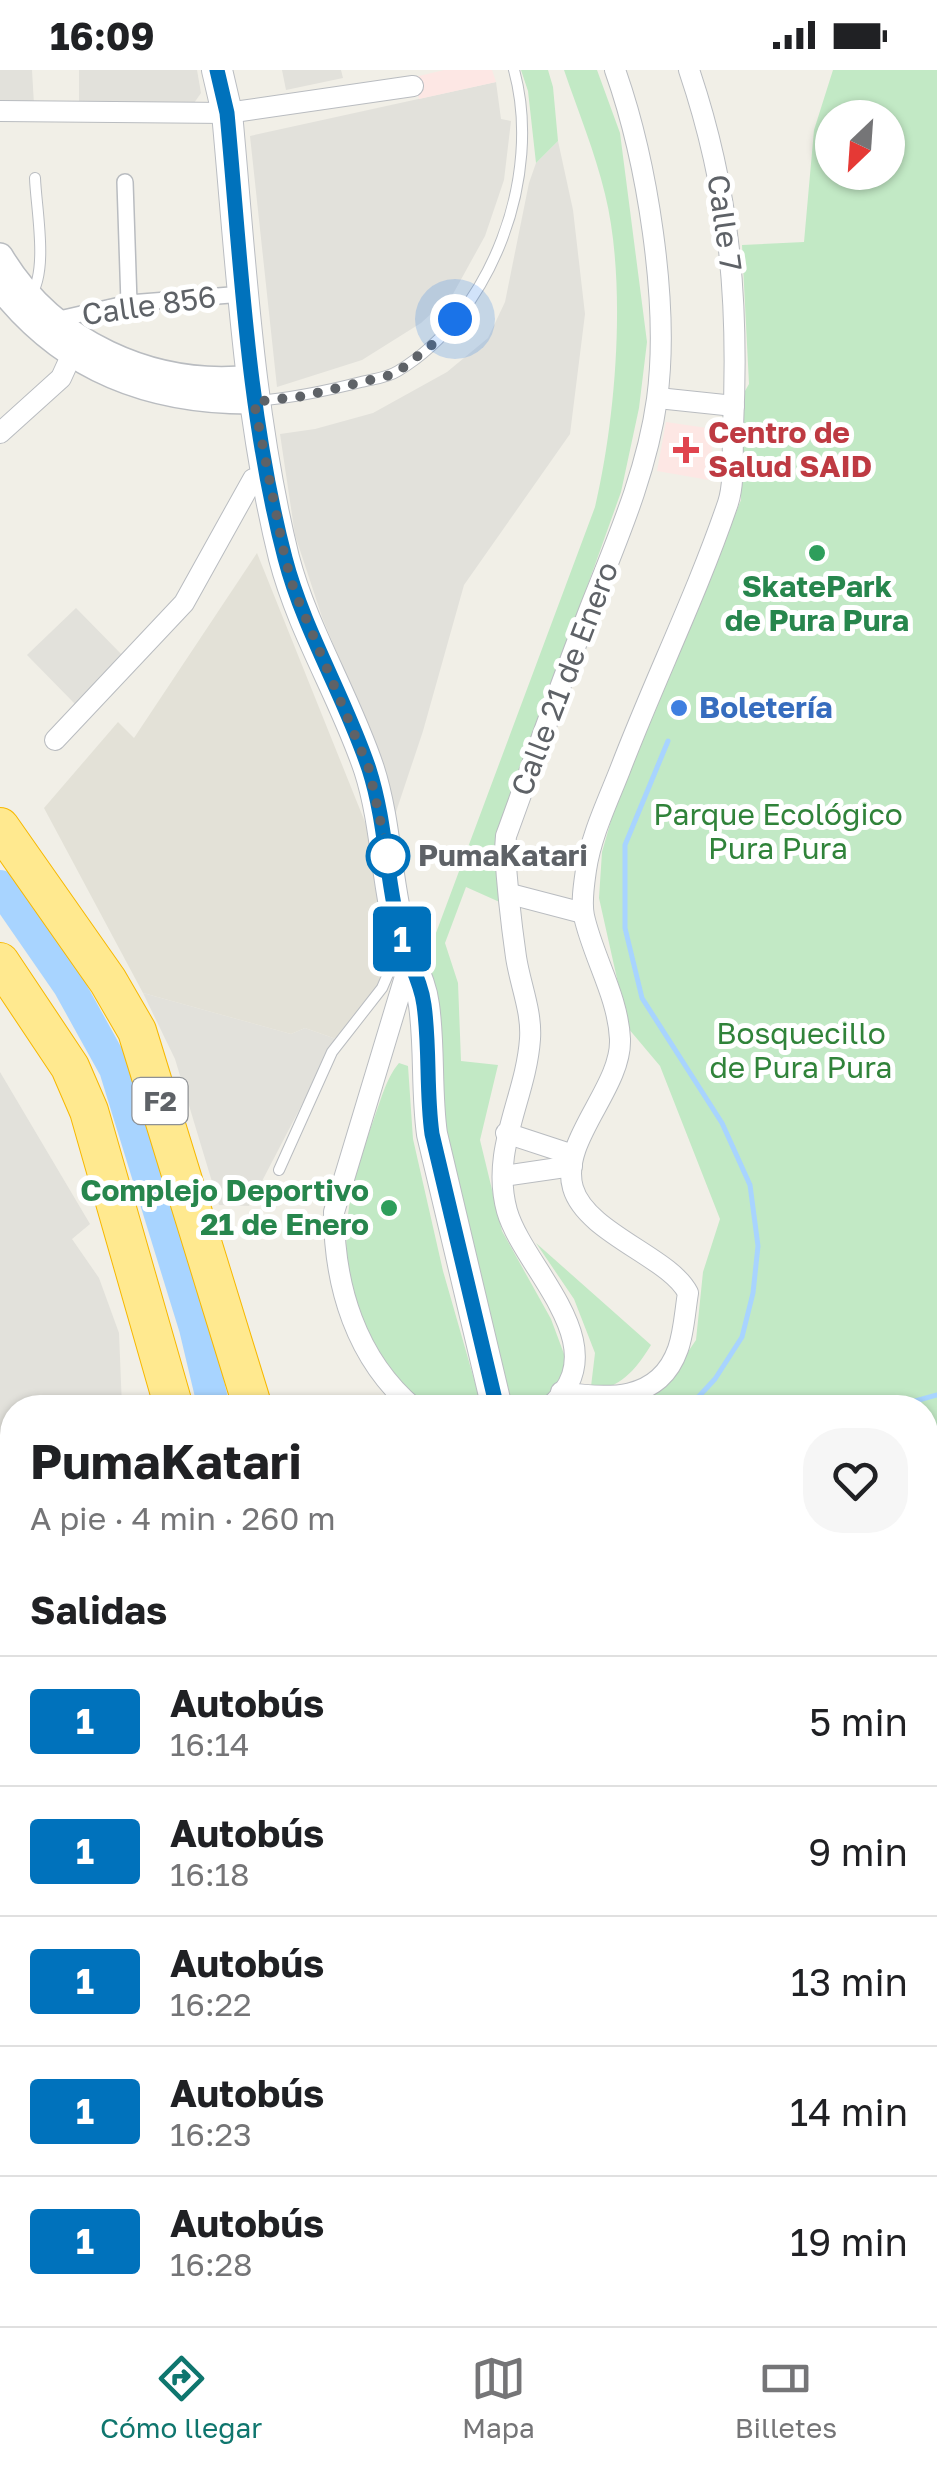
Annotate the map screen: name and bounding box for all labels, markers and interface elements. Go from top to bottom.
text: 16:09 [50,13,155,58]
north arrow [815,100,905,190]
map controls [815,100,905,190]
street label: Calle 7 [700,172,750,273]
street label: Calle 856 [80,278,218,332]
your location [430,294,480,344]
place label: Centro de Salud SAID [708,414,872,484]
marker: Centro de Salud SAID [673,437,699,463]
marker: SkatePark de Pura Pura [806,542,828,564]
street label: Calle 21 de Enero [503,557,625,801]
place label: SkatePark de Pura Pura [725,568,909,638]
place label: Boletería [699,689,833,725]
marker: Boletería [668,697,690,719]
park label: Parque Ecológico Pura Pura [653,796,903,866]
marker: PumaKatari [367,835,409,877]
place label: PumaKatari [418,837,588,873]
line badge: 1 [370,906,434,972]
text: 1 [393,918,411,960]
park label: Bosquecillo de Pura Pura [709,1015,893,1085]
road number: F2 [132,1078,188,1124]
place label: Complejo Deportivo 21 de Enero [80,1172,369,1242]
marker: Complejo Deportivo 21 de Enero [378,1197,400,1219]
button: heart [803,1428,908,1533]
text: PumaKatari [30,1432,302,1490]
text: A pie · 4 min · 260 m [30,1499,336,1537]
text: Salidas [30,1587,167,1632]
text: Autobús [170,1680,324,1725]
text: 5 min [809,1699,908,1744]
text: 1 [76,1700,94,1742]
text: 16:14 [170,1725,250,1763]
text: Autobús [170,1810,324,1855]
text: 9 min [808,1829,908,1874]
text: 1 [76,1830,94,1872]
text: 16:18 [170,1855,250,1893]
text: Autobús [170,1940,324,1985]
text: 13 min [791,1959,908,2004]
text: 1 [76,1960,94,2002]
text: 16:22 [170,1985,252,2023]
text: Autobús [170,2070,324,2115]
text: 14 min [790,2089,908,2134]
text: 1 [76,2090,94,2132]
text: 16:23 [170,2115,252,2153]
text: Autobús [170,2200,324,2245]
text: 19 min [790,2219,908,2264]
text: 1 [76,2220,94,2262]
text: 16:28 [170,2245,253,2283]
tab: Cómo llegar [100,2351,262,2444]
tab: Mapa [462,2351,535,2444]
tab: Billetes [735,2351,837,2444]

